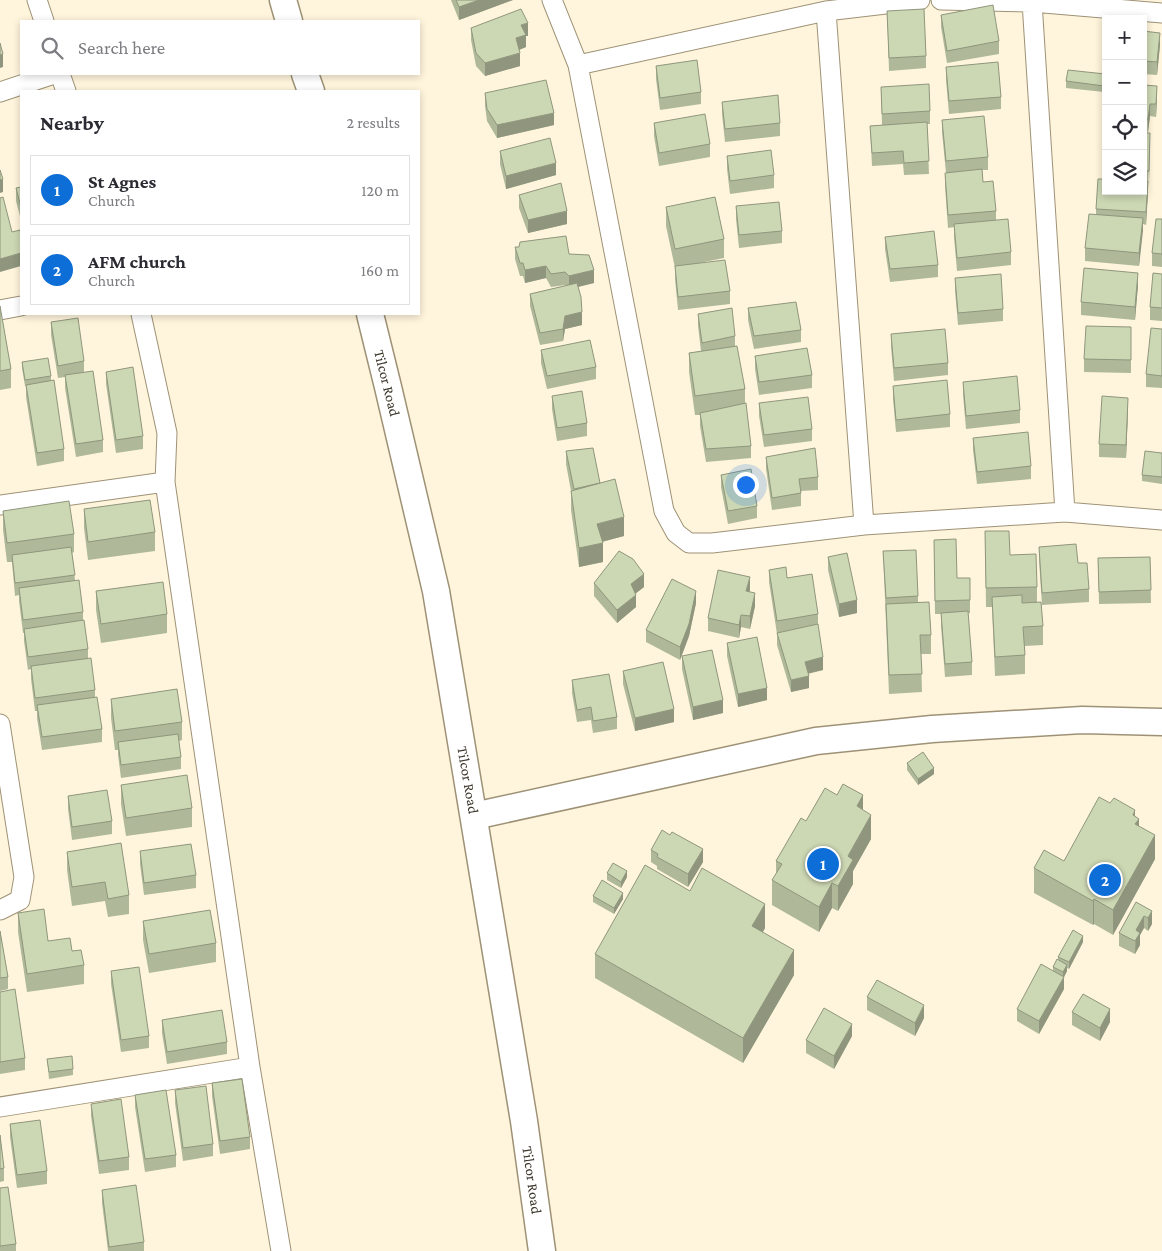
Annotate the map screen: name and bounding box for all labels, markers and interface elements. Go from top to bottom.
map controls [1102,15,1147,195]
button: + [1102,15,1147,60]
search box [20,20,420,75]
icon: search [38,34,66,62]
text: Search here [78,37,165,58]
button: − [1102,60,1147,105]
button: locate [1102,105,1147,150]
text: Nearby [40,111,104,135]
text: 2 results [347,114,400,131]
button: layers [1102,150,1147,195]
text: St Agnes [88,171,156,192]
text: 1 [54,182,60,199]
text: 120 m [361,182,399,199]
text: Church [88,192,135,209]
text: AFM church [88,251,186,272]
text: 2 [53,262,61,279]
text: 160 m [361,262,399,279]
text: Church [88,272,135,289]
street label: Tilcor Road [371,348,403,418]
your location [733,472,759,498]
street label: Tilcor Road [454,745,482,815]
pin: 1 [807,845,839,883]
pin: 2 [1089,861,1121,899]
street label: Tilcor Road [519,1145,545,1215]

